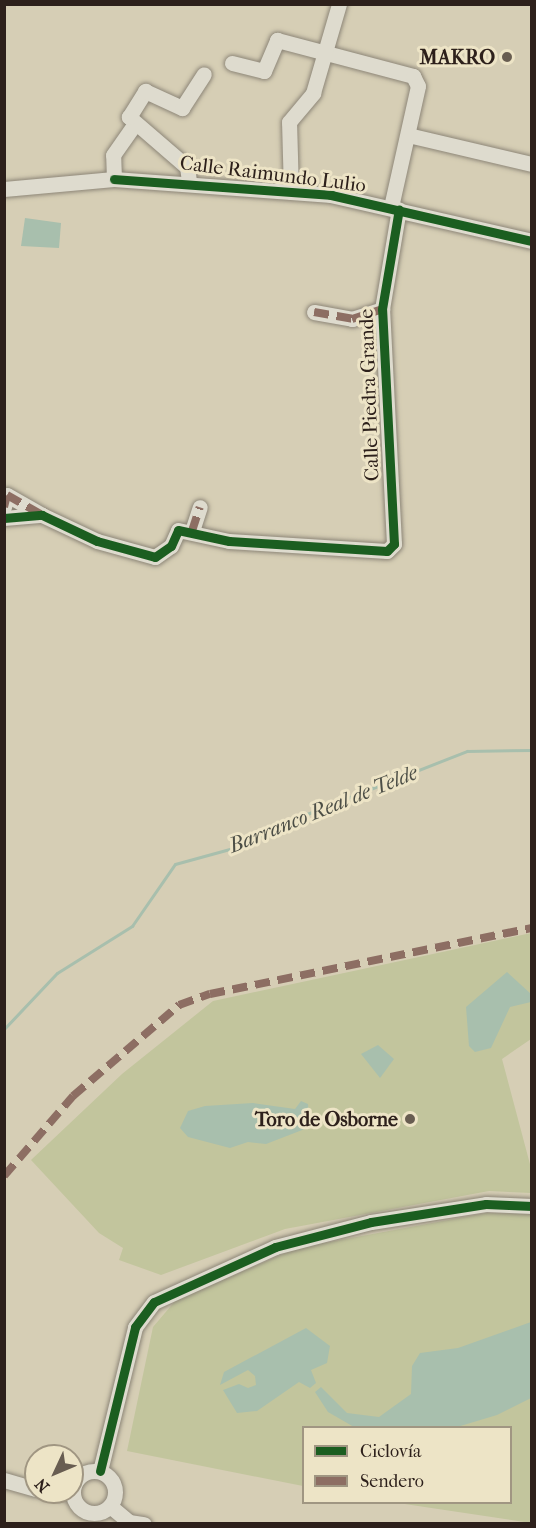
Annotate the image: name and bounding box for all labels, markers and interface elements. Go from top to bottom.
place label: MAKRO [419,45,495,69]
marker: MAKRO [500,50,514,64]
street label: Calle Raimundo Lulio [179,151,367,197]
street label: Calle Piedra Grande [354,308,384,482]
water label: Barranco Real de Telde [225,760,421,858]
place label: Toro de Osborne [255,1107,398,1131]
marker: Toro de Osborne [403,1112,417,1126]
legend [302,1426,512,1504]
text: Ciclovía [360,1441,421,1462]
north arrow [24,1444,84,1504]
text: Sendero [360,1471,424,1492]
text: N [31,1475,53,1496]

